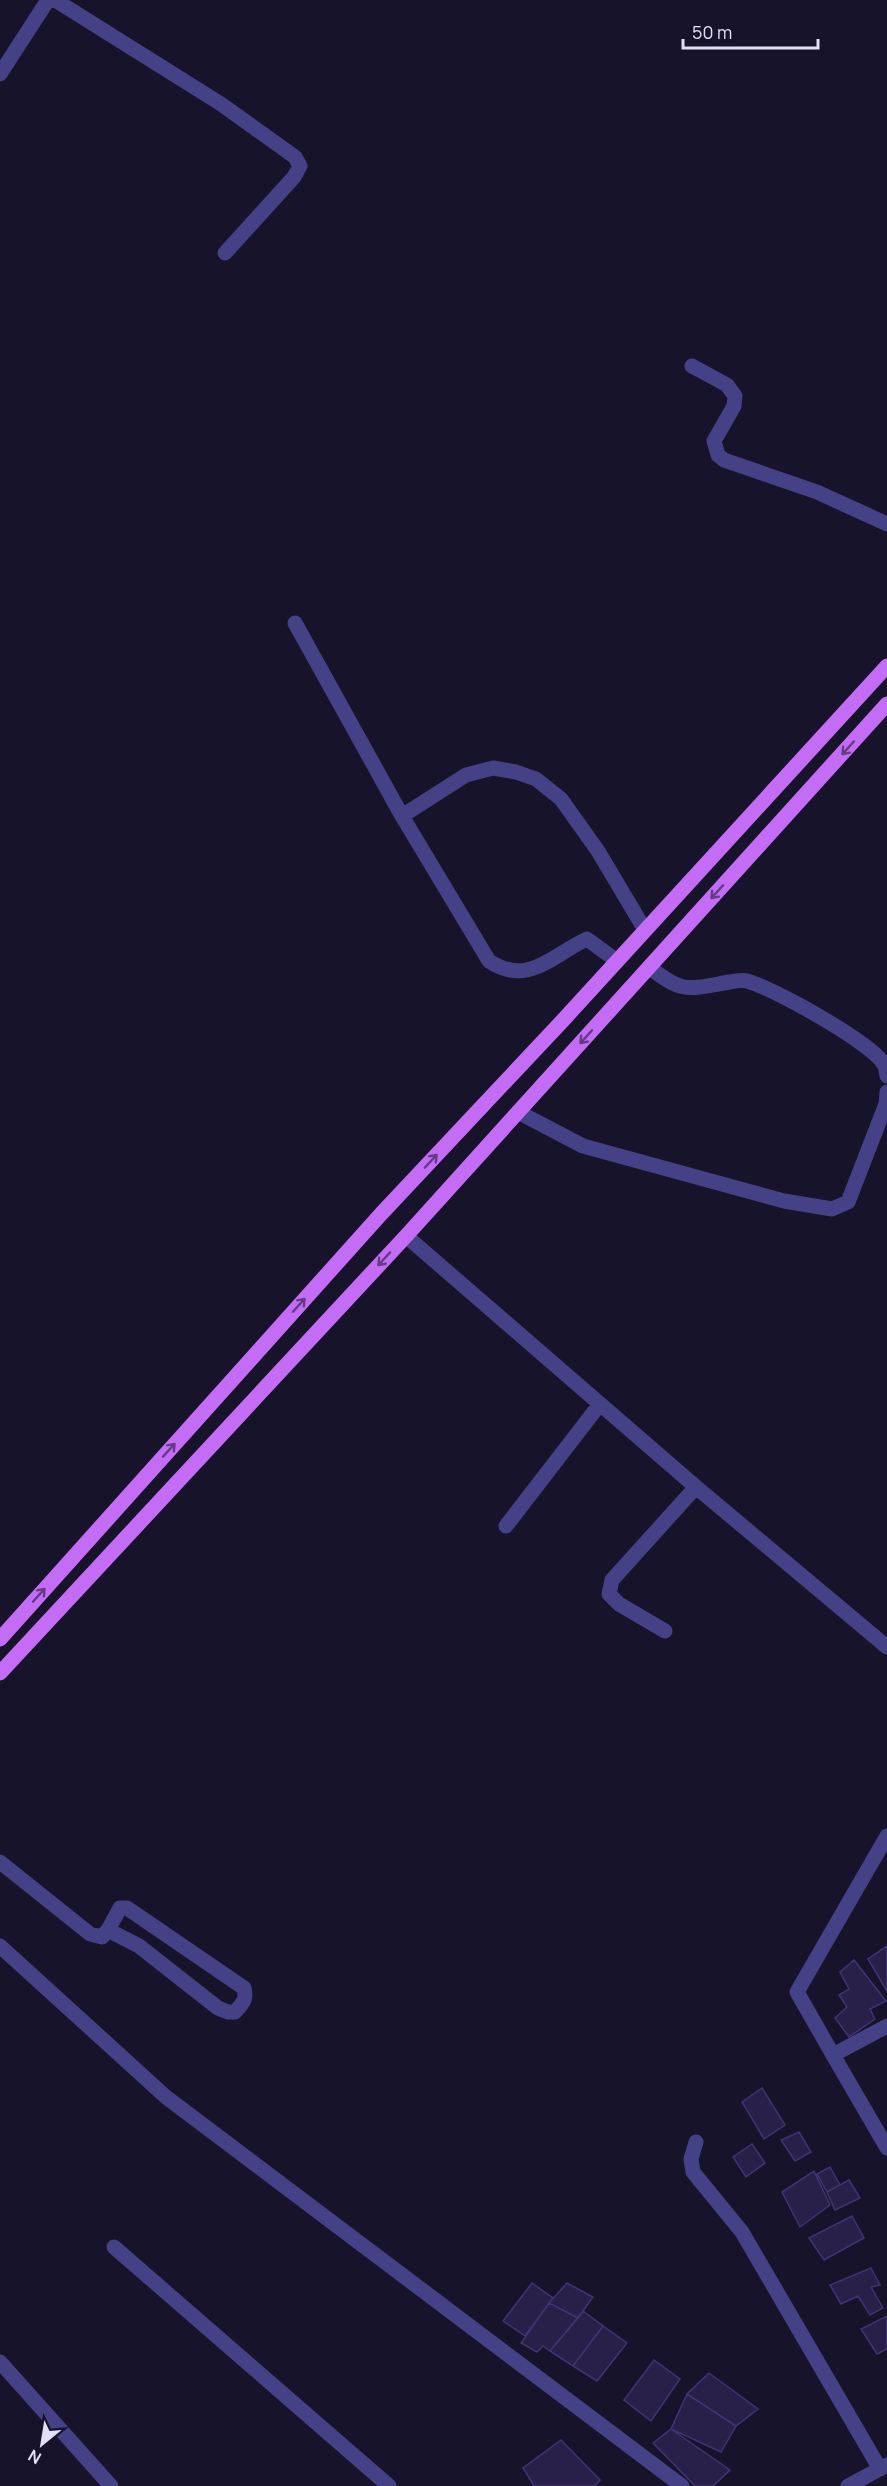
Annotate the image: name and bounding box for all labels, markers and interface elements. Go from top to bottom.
scale bar [683,12,818,50]
text: 50 m [692,20,732,44]
one-way arrow [841,740,855,755]
one-way arrow [710,884,724,899]
one-way arrow [579,1029,593,1044]
one-way arrow [424,1154,438,1169]
one-way arrow [377,1251,391,1266]
one-way arrow [292,1298,306,1313]
one-way arrow [162,1442,176,1457]
one-way arrow [32,1588,46,1603]
north arrow [12,2414,72,2474]
text: N [24,2445,45,2469]

